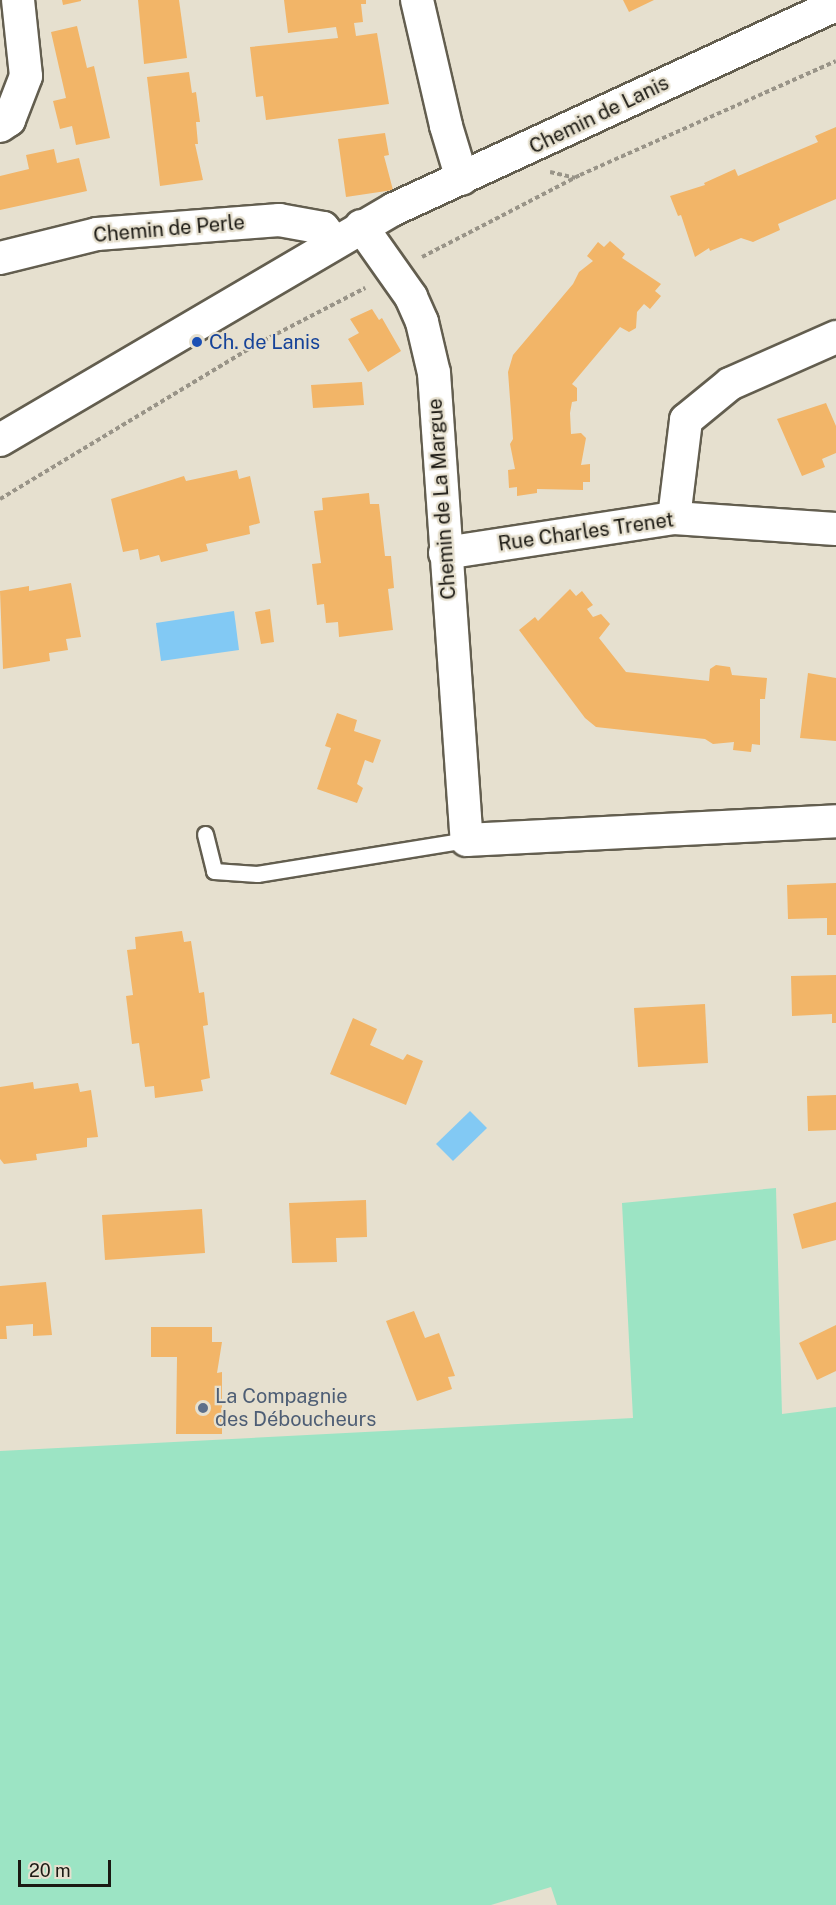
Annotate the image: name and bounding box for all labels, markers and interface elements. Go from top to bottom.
street label: Chemin de Lanis [525,71,673,159]
street label: Chemin de Perle [92,210,246,248]
place label: Ch. de Lanis [209,330,321,354]
marker: Ch. de Lanis [190,335,204,349]
street label: Chemin de La Margue [423,397,461,601]
street label: Rue Charles Trenet [496,508,676,556]
place label: La Compagnie des Déboucheurs [215,1384,376,1431]
marker: La Compagnie des Déboucheurs [196,1401,210,1415]
scale bar [21,1848,114,1886]
text: 20 m [29,1860,71,1881]

